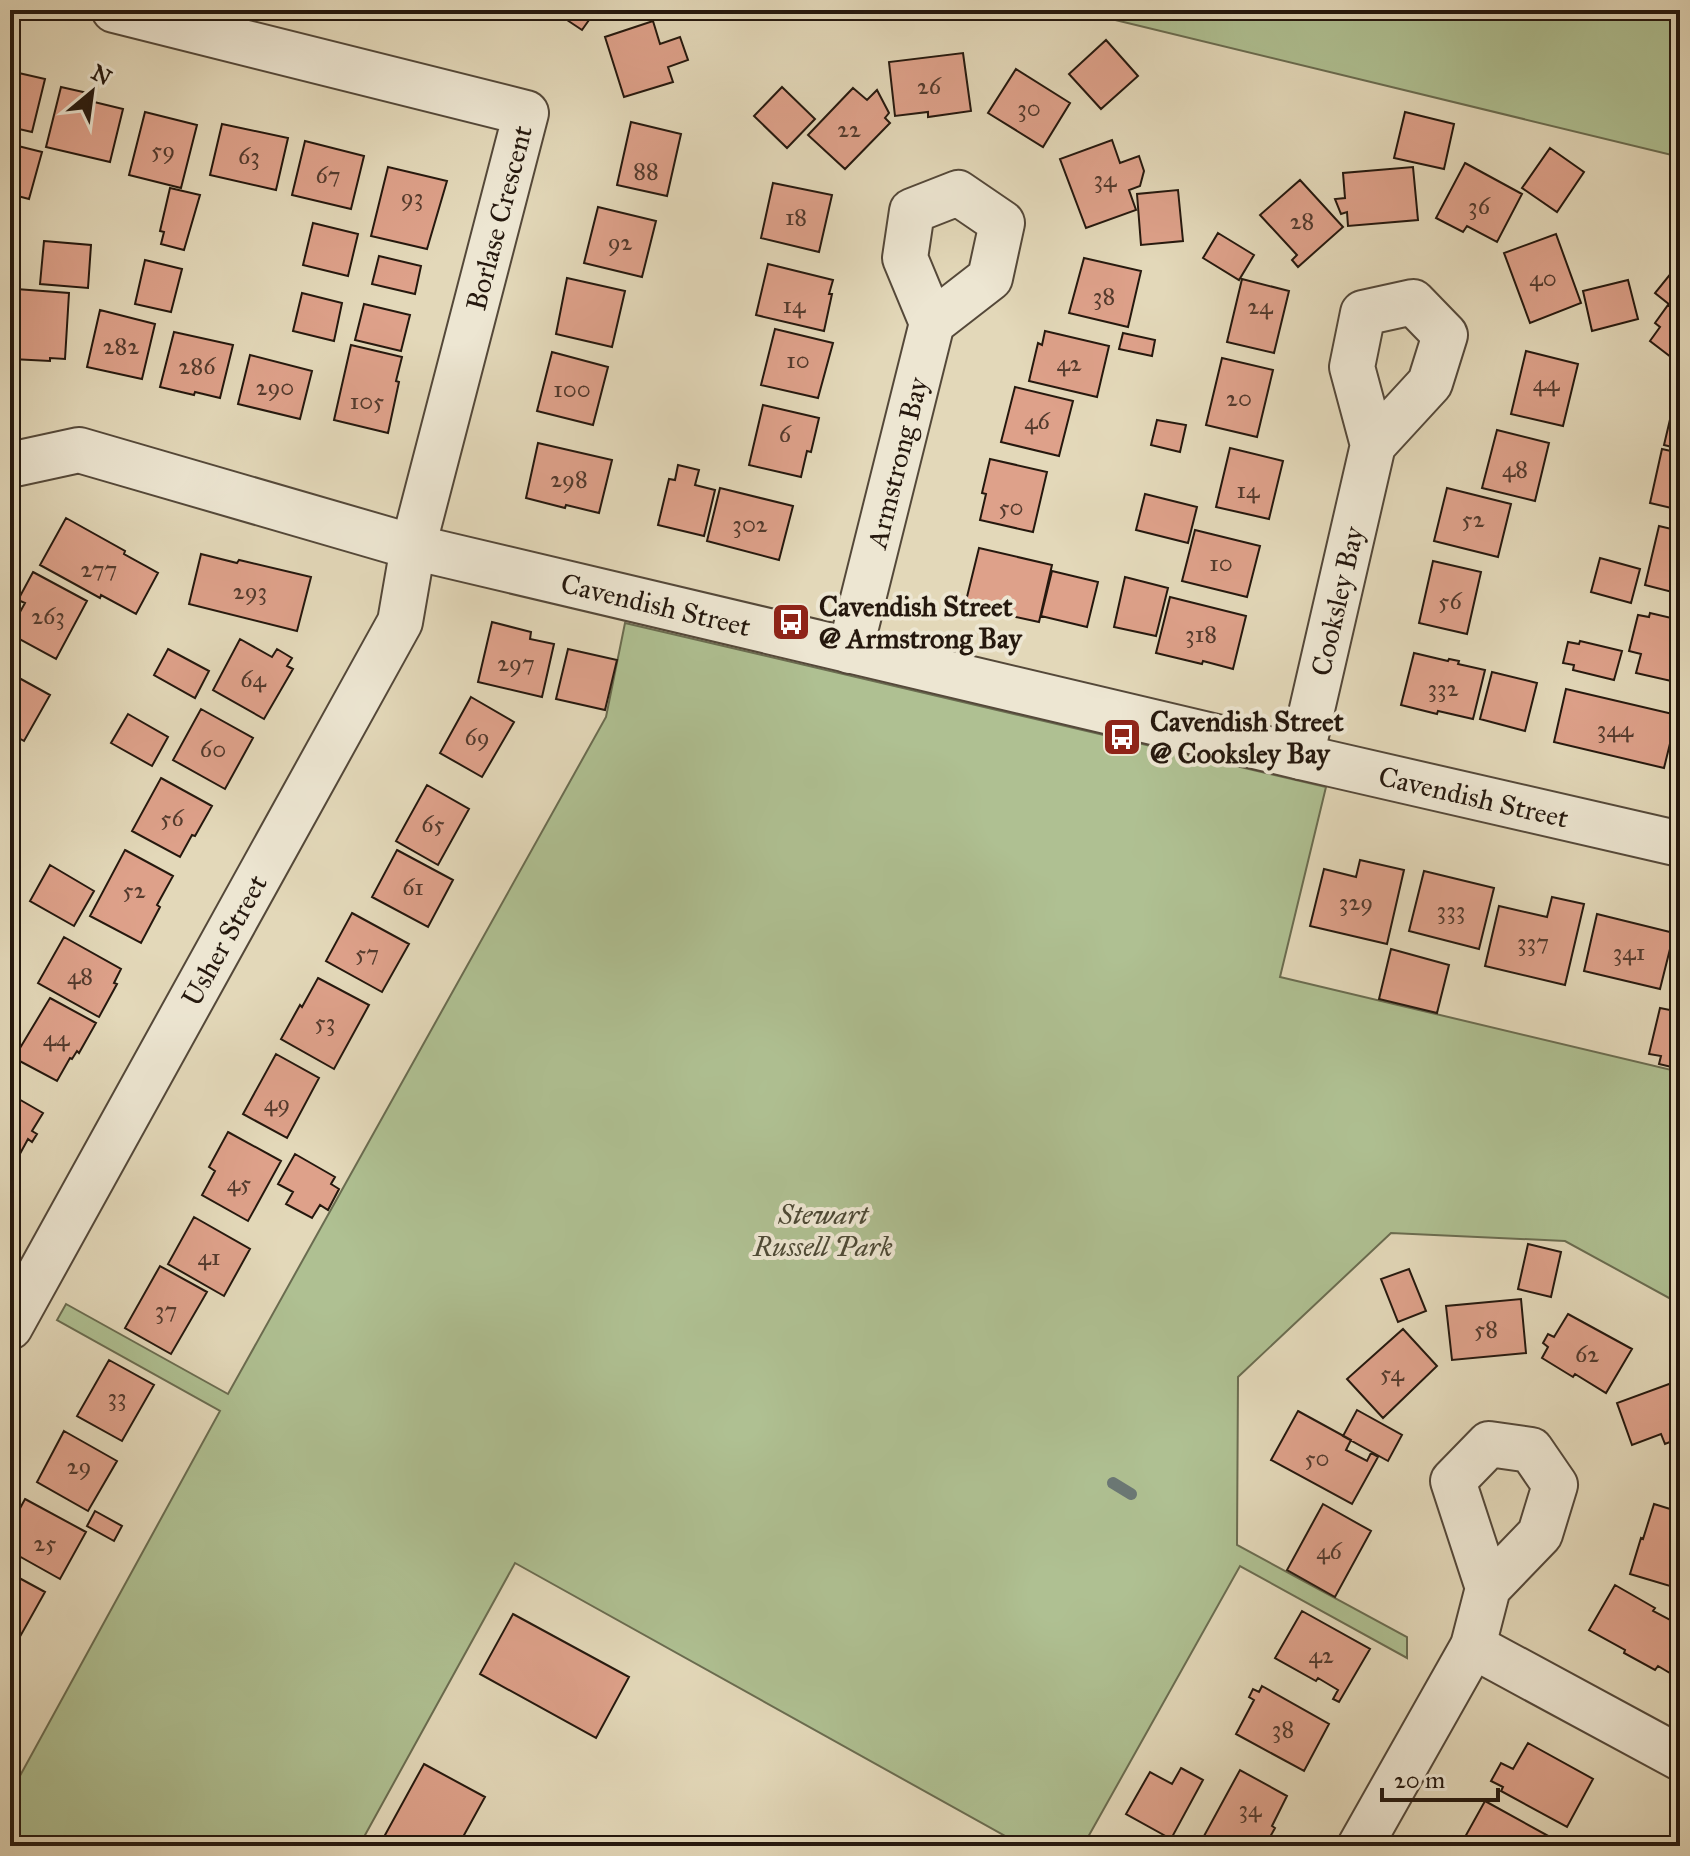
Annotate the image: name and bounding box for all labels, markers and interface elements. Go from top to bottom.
north arrow [52,52,132,132]
text: N [87,59,116,91]
house number: 26 [917,71,942,101]
house number: 30 [1017,93,1041,123]
house number: 22 [837,114,861,144]
street label: Borlase Crescent [458,121,540,314]
house number: 59 [151,135,175,165]
house number: 63 [238,141,260,171]
house number: 88 [633,156,659,186]
house number: 67 [315,160,341,190]
house number: 34 [1094,164,1117,194]
house number: 93 [401,182,423,212]
house number: 36 [1468,191,1491,221]
house number: 18 [785,202,807,232]
house number: 28 [1290,206,1314,236]
house number: 92 [608,227,633,257]
house number: 40 [1529,263,1557,293]
house number: 38 [1093,281,1115,311]
house number: 14 [783,290,806,320]
house number: 24 [1247,291,1273,321]
house number: 282 [103,331,139,361]
house number: 10 [786,345,810,375]
house number: 42 [1056,348,1082,378]
house number: 286 [179,351,216,381]
house number: 44 [1533,368,1560,398]
house number: 290 [256,372,294,402]
street label: Armstrong Bay [859,373,936,553]
house number: 100 [553,374,591,404]
house number: 20 [1226,383,1252,413]
house number: 105 [350,386,384,416]
house number: 46 [1024,406,1051,436]
house number: 6 [779,419,792,449]
house number: 48 [1502,454,1528,484]
house number: 298 [550,464,588,494]
house number: 14 [1237,475,1260,505]
house number: 50 [998,492,1024,522]
house number: 52 [1462,504,1485,534]
house number: 302 [732,509,768,539]
street label: Cooksley Bay [1303,522,1372,679]
house number: 10 [1209,548,1233,578]
house number: 277 [81,554,117,584]
street label: Cavendish Street [557,566,754,644]
house number: 293 [233,576,267,606]
house number: 56 [1438,586,1462,616]
place label: Cavendish Street @ Armstrong Bay [819,589,1023,656]
house number: 263 [31,601,65,631]
bus stop icon: Cavendish Street @ Armstrong Bay [770,601,812,643]
house number: 318 [1185,619,1217,649]
house number: 297 [497,648,535,678]
house number: 64 [240,664,266,694]
house number: 332 [1427,673,1459,703]
place label: Cavendish Street @ Cooksley Bay [1150,704,1344,771]
house number: 344 [1597,714,1634,744]
bus stop icon: Cavendish Street @ Cooksley Bay [1101,716,1143,758]
house number: 69 [464,722,490,752]
house number: 60 [200,734,226,764]
street label: Cavendish Street [1375,758,1572,836]
house number: 56 [160,803,184,833]
house number: 65 [421,809,445,839]
street label: Usher Street [174,869,275,1012]
house number: 61 [402,872,424,902]
house number: 52 [123,875,146,905]
house number: 329 [1339,887,1373,917]
house number: 333 [1437,895,1465,925]
house number: 337 [1517,927,1549,957]
house number: 341 [1613,937,1645,967]
house number: 57 [355,938,379,968]
house number: 48 [67,961,93,991]
house number: 53 [315,1007,335,1037]
house number: 44 [43,1023,70,1053]
house number: 49 [264,1088,290,1118]
house number: 45 [227,1168,251,1198]
park label: Stewart Russell Park [752,1197,893,1264]
house number: 41 [198,1242,220,1272]
house number: 37 [155,1295,177,1325]
house number: 58 [1474,1314,1498,1344]
house number: 62 [1575,1339,1599,1369]
house number: 54 [1380,1358,1405,1388]
house number: 33 [107,1382,127,1412]
house number: 50 [1304,1443,1330,1473]
house number: 29 [67,1451,91,1481]
house number: 25 [34,1528,56,1558]
house number: 46 [1316,1536,1343,1566]
house number: 42 [1308,1640,1334,1670]
house number: 38 [1272,1714,1294,1744]
scale bar [1382,1752,1498,1802]
text: 20 m [1394,1765,1445,1795]
house number: 34 [1239,1794,1262,1824]

